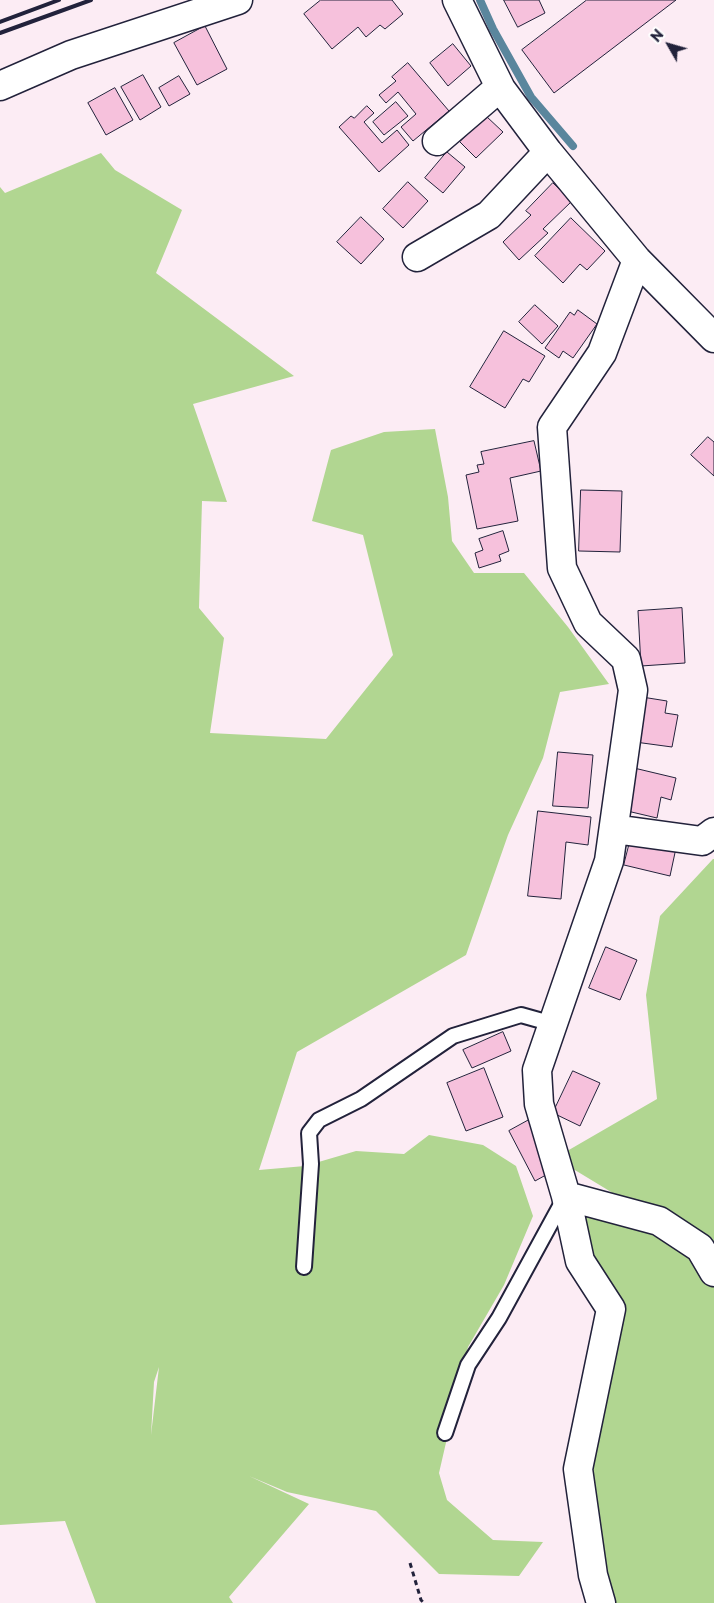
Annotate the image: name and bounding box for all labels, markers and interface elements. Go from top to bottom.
north arrow [644,20,694,70]
text: N [645,25,668,46]

